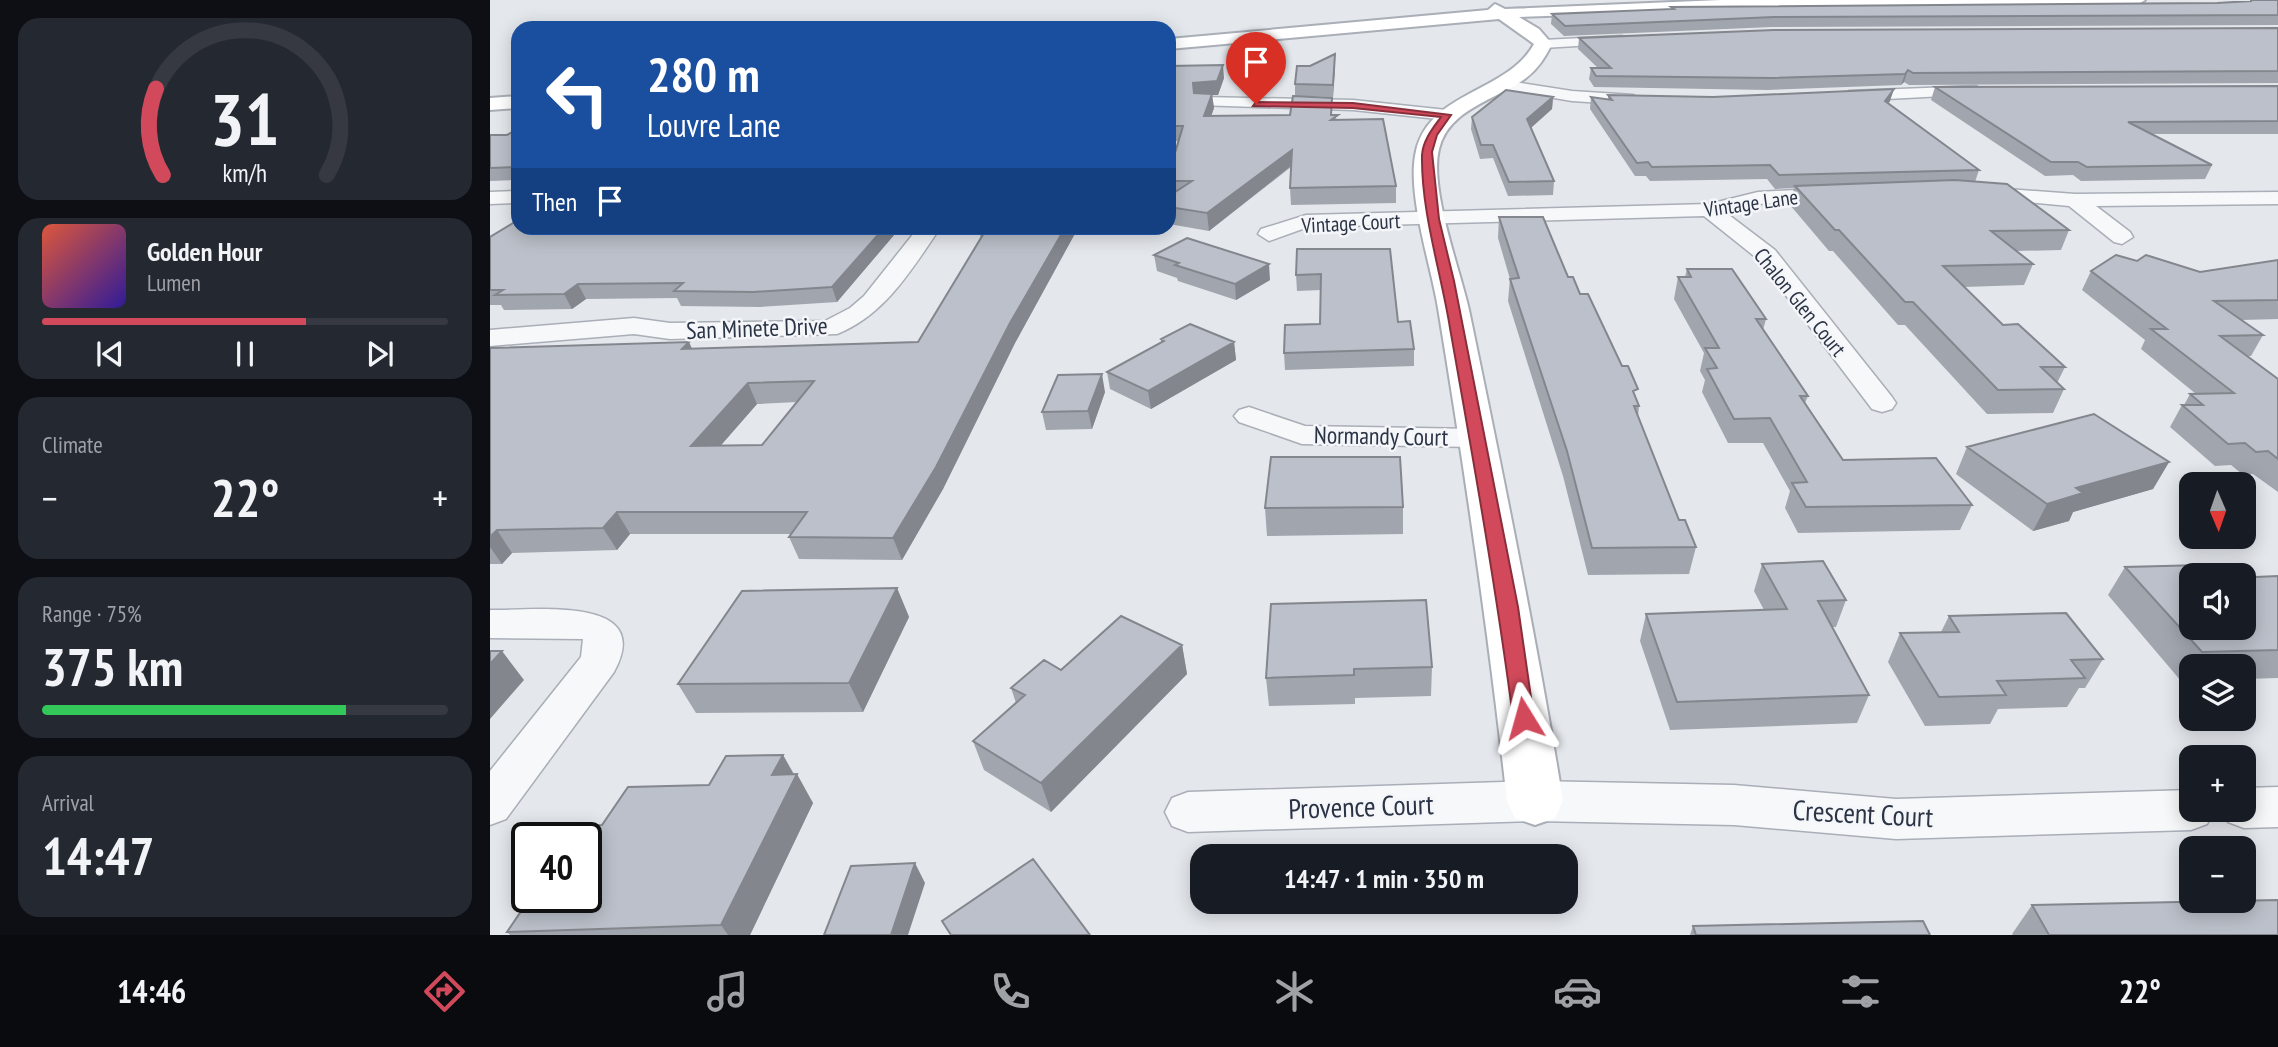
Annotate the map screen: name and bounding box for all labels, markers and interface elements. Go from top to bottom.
pin [1226,32,1286,104]
text: 280 m [647,42,760,106]
icon: arrive [1237,43,1275,81]
icon: left [532,49,623,140]
text: 31 [210,71,280,165]
text: Louvre Lane [647,104,781,146]
text: km/h [223,157,267,189]
icon: arrive [591,182,629,220]
street label: Vintage Lane [1701,183,1800,223]
text: Then [532,185,577,218]
street label: Vintage Court [1300,207,1401,239]
text: Golden Hour [147,235,262,268]
street label: Chalon Glen Court [1748,242,1852,362]
text: Lumen [147,268,201,297]
street label: San Minete Drive [686,310,828,346]
icon: previous [91,335,129,373]
icon: pause [226,335,264,373]
icon: next [361,335,399,373]
street label: Normandy Court [1314,419,1449,453]
text: Climate [42,430,103,459]
text: 22° [211,464,279,531]
north arrow [2179,472,2256,550]
map controls [2179,472,2256,913]
text: − [42,473,58,522]
text: + [432,473,448,522]
button: sound [2179,563,2256,640]
text: Range · 75% [42,599,142,628]
text: 375 km [42,633,183,700]
button: layers [2179,654,2256,731]
position arrow [1487,681,1561,755]
button: + [2179,745,2256,822]
street label: Provence Court [1288,785,1435,827]
text: Arrival [42,788,94,817]
street label: Crescent Court [1792,791,1934,835]
text: 14:47 [42,822,154,889]
speed limit sign: 40 [511,822,602,913]
button: − [2179,836,2256,913]
text: 14:47 · 1 min · 350 m [1284,862,1484,895]
icon: directions [420,967,469,1016]
icon: music [703,967,752,1016]
icon: phone [986,967,1035,1016]
icon: climate [1270,967,1319,1016]
icon: car [1553,967,1602,1016]
icon: filters [1836,967,1885,1016]
text: 14:46 [117,970,186,1012]
text: 22° [2119,970,2161,1012]

